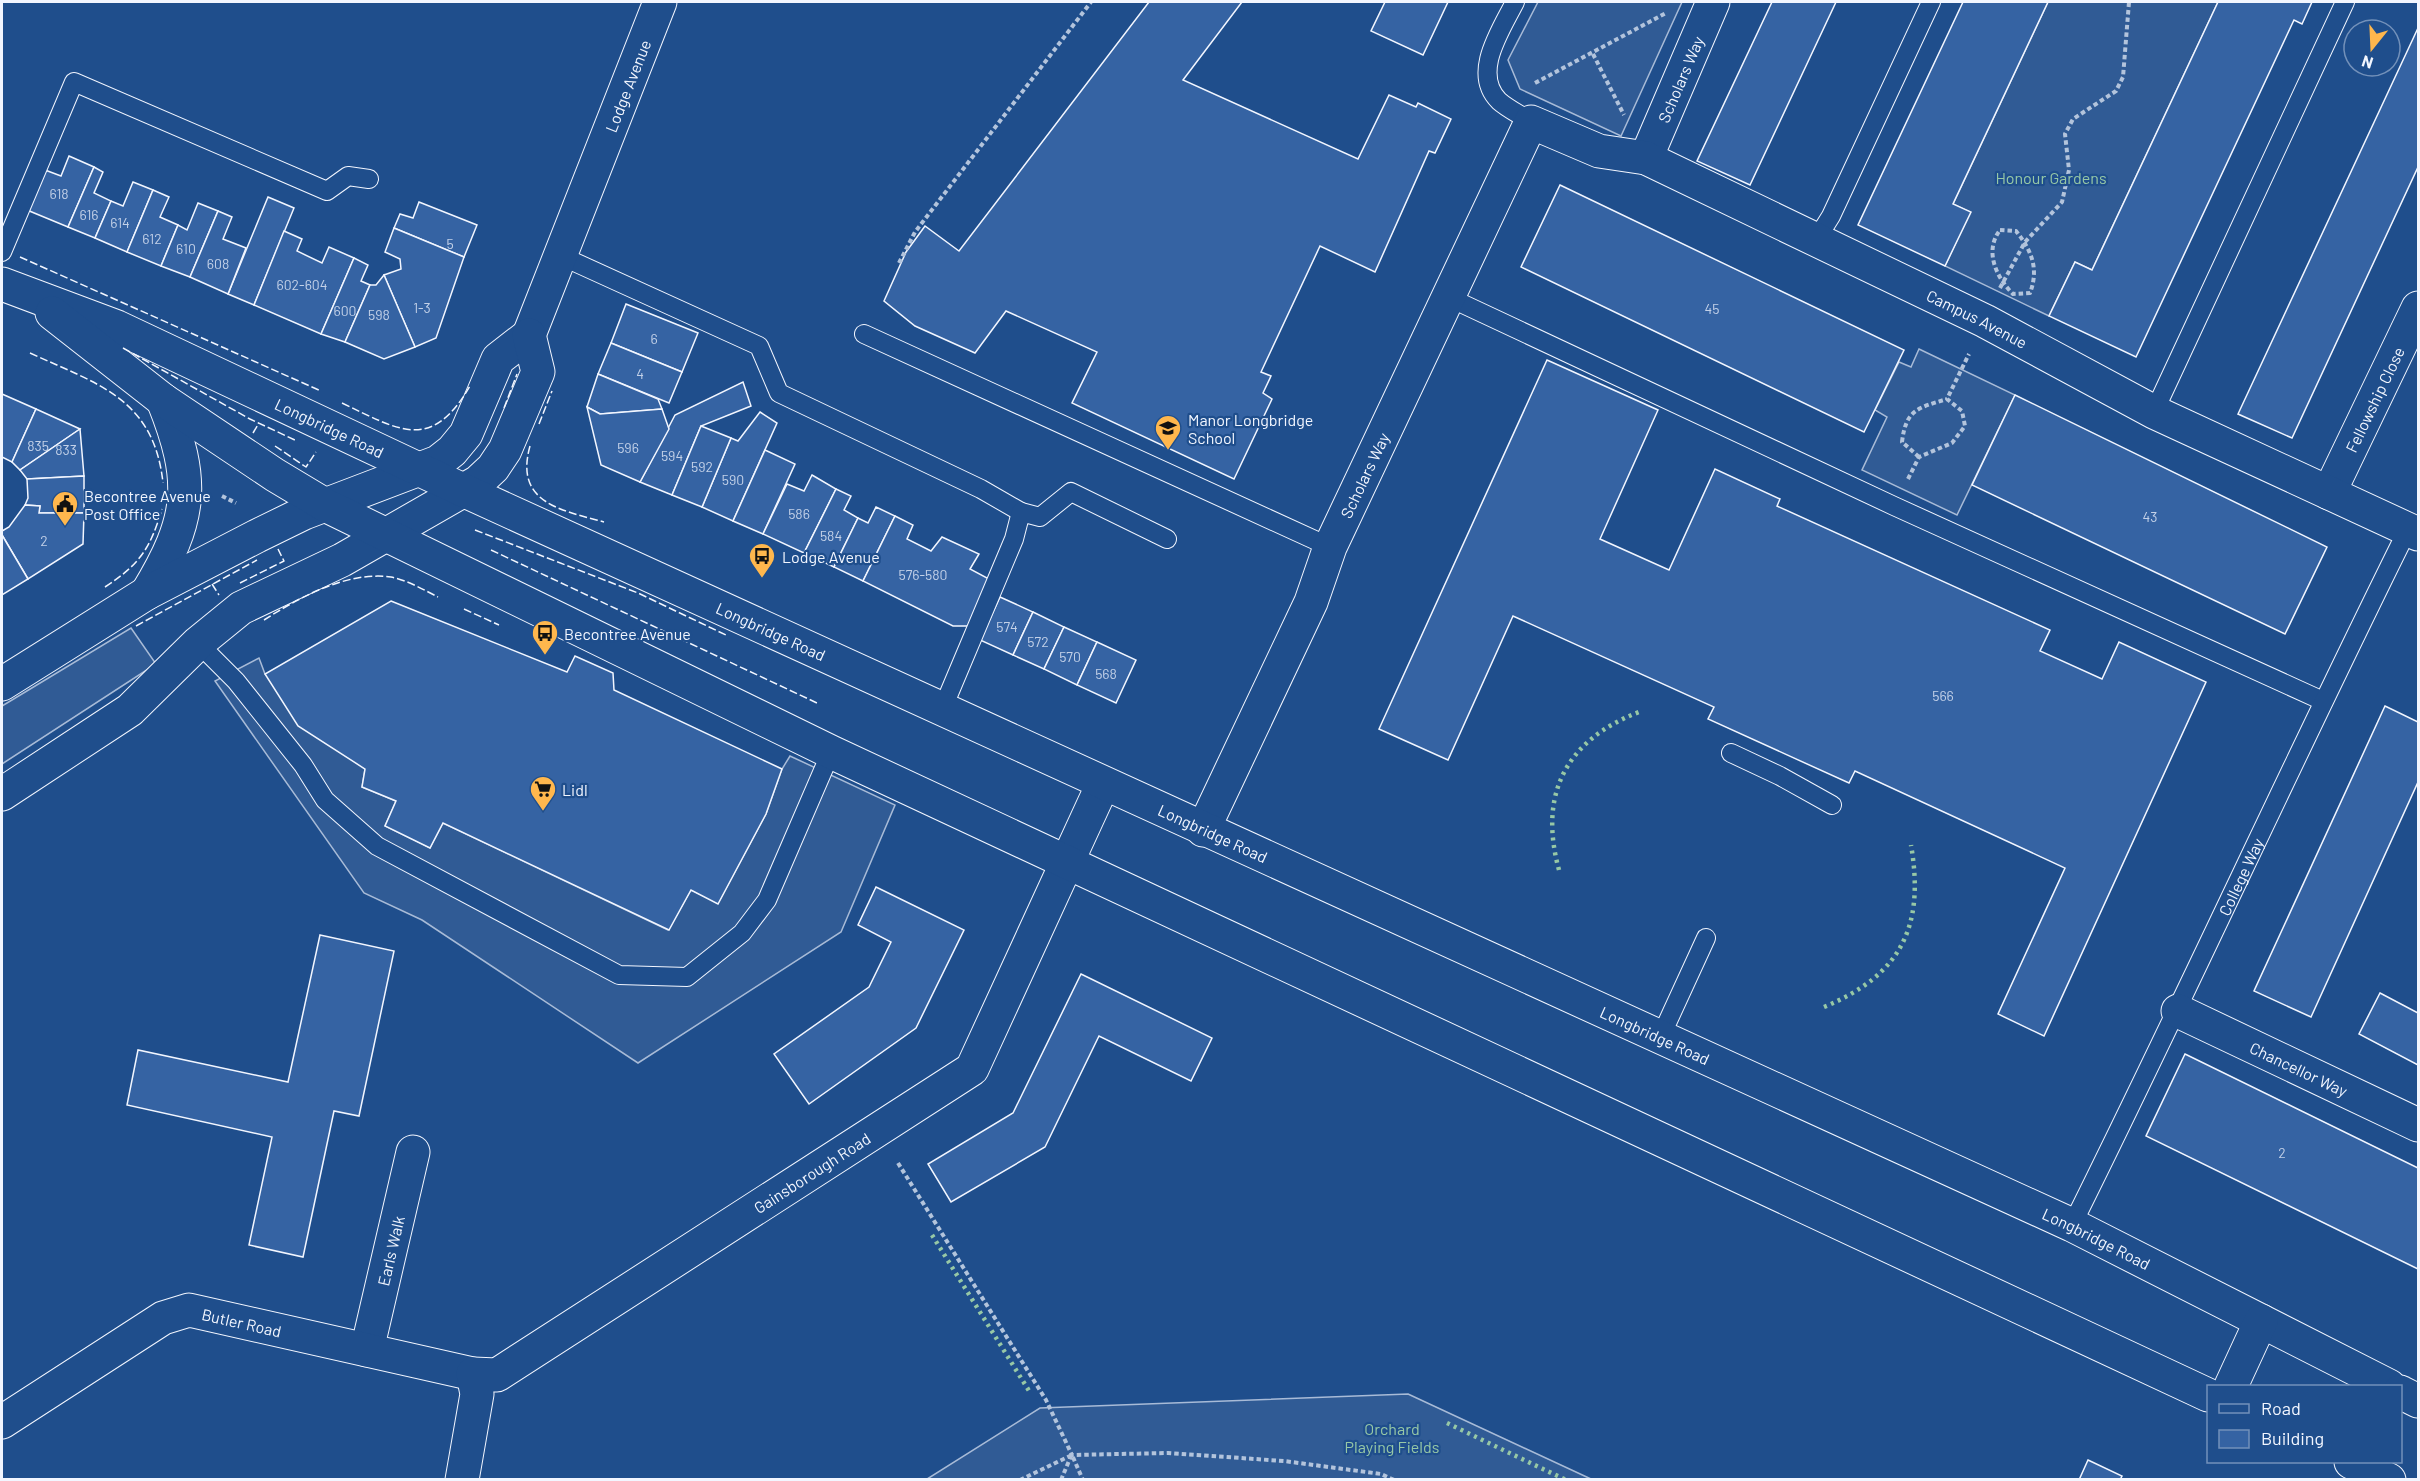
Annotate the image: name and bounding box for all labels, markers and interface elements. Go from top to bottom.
north arrow [2342,18,2402,78]
street label: Scholars Way [1653,32,1707,125]
street label: Lodge Avenue [600,37,654,135]
text: N [2359,52,2375,73]
park label: Honour Gardens [1995,168,2107,187]
house number: 618 [49,185,69,202]
house number: 616 [79,206,99,223]
house number: 614 [110,214,130,231]
house number: 612 [142,230,162,247]
house number: 5 [446,235,454,252]
house number: 610 [176,240,196,257]
house number: 608 [207,255,229,272]
house number: 602-604 [277,276,327,293]
street label: Campus Avenue [1924,285,2031,352]
house number: 1-3 [413,299,431,316]
house number: 45 [1705,300,1719,317]
house number: 600 [333,302,357,319]
house number: 598 [368,306,390,323]
house number: 6 [650,330,658,347]
street label: Fellowship Close [2341,344,2408,455]
house number: 4 [636,365,644,382]
street label: Longbridge Road [272,393,387,461]
place label: Manor Longbridge School [1188,410,1313,447]
school or university icon: Manor Longbridge School [1153,413,1183,451]
street label: Scholars Way [1336,429,1393,521]
house number: 835 [27,437,49,454]
house number: 596 [617,439,639,456]
house number: 833 [55,441,77,458]
house number: 594 [661,447,683,464]
house number: 592 [691,458,713,475]
house number: 590 [722,471,744,488]
place label: Becontree Avenue Post Office [84,486,211,523]
public building icon: Becontree Avenue Post Office [50,489,80,527]
house number: 586 [788,505,810,522]
house number: 43 [2143,508,2157,525]
house number: 584 [820,527,842,544]
house number: 2 [40,532,48,549]
bus stop icon: Lodge Avenue [747,541,777,579]
place label: Lodge Avenue [782,547,880,566]
house number: 576-580 [899,566,947,583]
street label: Longbridge Road [713,598,829,664]
bus stop icon: Becontree Avenue [530,618,560,656]
house number: 574 [996,618,1018,635]
place label: Becontree Avenue [564,624,691,643]
house number: 572 [1027,633,1049,650]
house number: 570 [1059,648,1081,665]
house number: 568 [1095,665,1117,682]
house number: 566 [1932,687,1954,704]
supermarket icon: Lidl [528,774,558,812]
place label: Lidl [562,780,588,799]
street label: Longbridge Road [1155,800,1271,866]
street label: College Way [2214,834,2267,918]
street label: Longbridge Road [1598,1001,1713,1068]
street label: Chancellor Way [2247,1037,2351,1100]
street label: Gainsborough Road [750,1128,873,1217]
house number: 2 [2278,1144,2286,1161]
street label: Longbridge Road [2040,1203,2154,1273]
street label: Earls Walk [373,1214,407,1288]
street label: Butler Road [200,1304,283,1340]
legend [2207,1385,2402,1463]
text: Road [2261,1397,2301,1419]
park label: Orchard Playing Fields [1345,1419,1439,1456]
text: Building [2261,1427,2324,1449]

